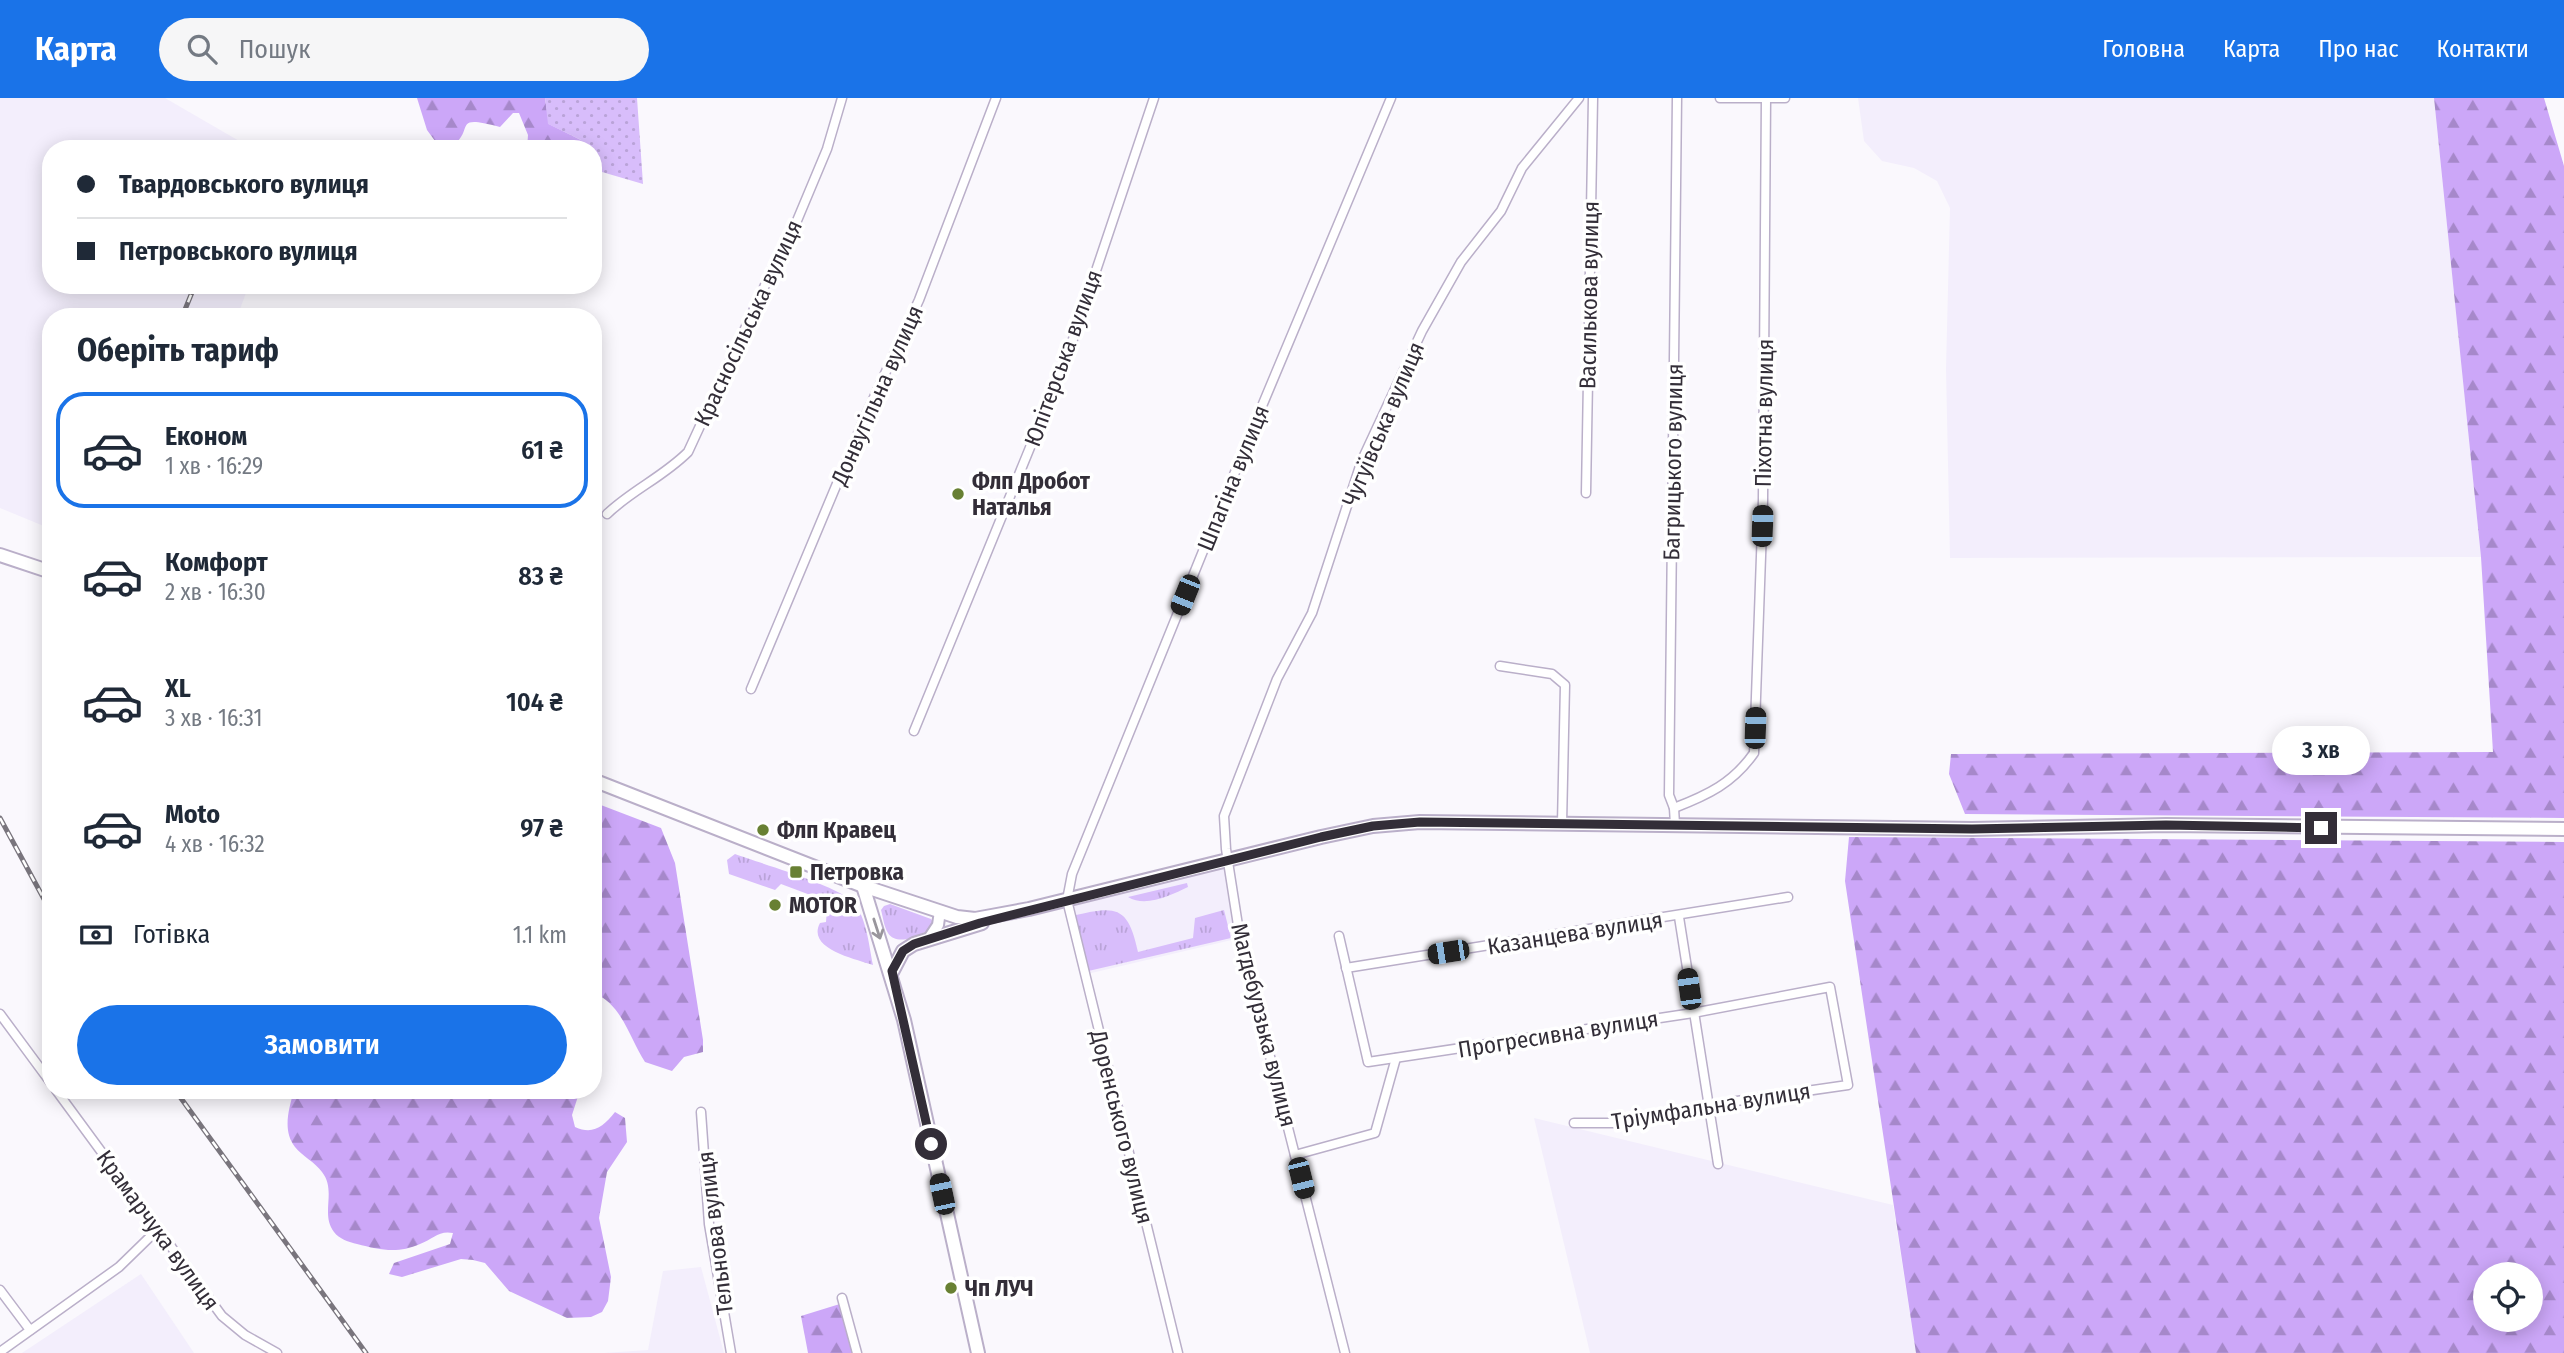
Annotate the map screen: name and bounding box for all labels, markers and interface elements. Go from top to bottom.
search box [159,18,649,81]
text: Карта [35,29,117,69]
icon: search [183,30,221,68]
text: Пошук [239,34,310,65]
text: Головна [2102,35,2185,63]
text: Карта [2223,35,2280,63]
text: Про нас [2318,35,2399,63]
text: Контакти [2437,35,2529,63]
text: Твардовського вулиця [119,169,369,200]
street label: Василькова вулиця [1573,201,1605,389]
street label: Красносільська вулиця [688,215,808,431]
text: Петровського вулиця [119,236,358,267]
street label: Юпітерська вулиця [1018,266,1108,450]
street label: Донвугільна вулиця [824,301,929,490]
text: Оберіть тариф [77,331,279,369]
street label: Чугуївська вулиця [1336,338,1430,510]
street label: Піхотна вулиця [1749,339,1779,487]
street label: Багрицького вулиця [1657,363,1689,561]
street label: Шпагіна вулиця [1191,401,1275,555]
icon: car [81,419,144,482]
text: Економ [165,421,247,452]
text: 61 ₴ [521,435,563,466]
text: 1 хв · 16:29 [165,452,263,480]
place label: Флп Дробот Наталья [972,467,1091,521]
marker: Флп Дробот Наталья [950,486,966,502]
car [1751,505,1774,547]
icon: car [81,545,144,608]
text: Комфорт [165,547,268,578]
text: 83 ₴ [518,561,563,592]
car [1168,572,1203,618]
text: 2 хв · 16:30 [165,578,266,606]
icon: car [81,671,144,734]
text: XL [165,673,191,704]
text: 104 ₴ [506,687,563,718]
text: 3 хв · 16:31 [165,704,262,732]
car [1744,707,1767,749]
callout: 3 хв [2272,726,2370,776]
text: 3 хв [2302,736,2340,764]
icon: car [81,797,144,860]
text: Moto [165,799,220,830]
route end [2305,812,2337,844]
text: 97 ₴ [520,813,563,844]
place label: Флп Кравец [777,816,896,844]
marker: Флп Кравец [755,822,771,838]
text: 4 хв · 16:32 [165,830,265,858]
place label: Петровка [810,858,904,886]
marker: Петровка [788,864,804,880]
place label: MOTOR [789,891,858,919]
marker: MOTOR [767,897,783,913]
street label: Казанцева вулиця [1485,905,1665,961]
icon: cash [77,916,115,954]
one-way arrow [872,917,885,939]
text: Готівка [133,919,210,950]
street label: Магдебурзька вулиця [1225,920,1303,1130]
text: 1.1 km [513,921,567,949]
car [1426,938,1471,966]
car [1676,967,1703,1011]
street label: Прогресивна вулиця [1456,1004,1660,1064]
button: Замовити [77,1005,567,1085]
street label: Доренського вулиця [1084,1026,1160,1227]
street label: Тріумфальна вулиця [1609,1076,1813,1136]
route start [915,1128,947,1160]
street label: Крамарчука вулиця [91,1145,225,1315]
street label: Тельнова вулиця [691,1150,739,1316]
car [1286,1155,1317,1201]
car [928,1171,957,1217]
map controls [2473,1262,2543,1332]
button: locate [2473,1262,2543,1332]
place label: Чп ЛУЧ [965,1274,1034,1302]
marker: Чп ЛУЧ [943,1280,959,1296]

